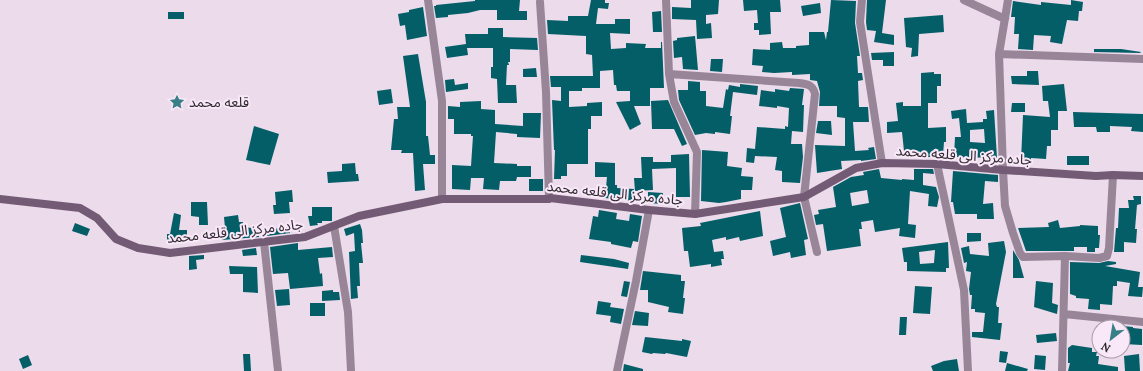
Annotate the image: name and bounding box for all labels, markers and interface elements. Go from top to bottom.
place icon: قلعه محمد [168,93,186,111]
place label: قلعه محمد [189,93,249,111]
street label: جاده مرکز الی قلعه محمد [895,141,1033,169]
street label: جاده مرکز الی قلعه محمد [546,177,684,209]
street label: جاده مرکز الی قلعه محمد [166,215,304,247]
north arrow [1091,319,1131,359]
text: N [1098,339,1113,356]

